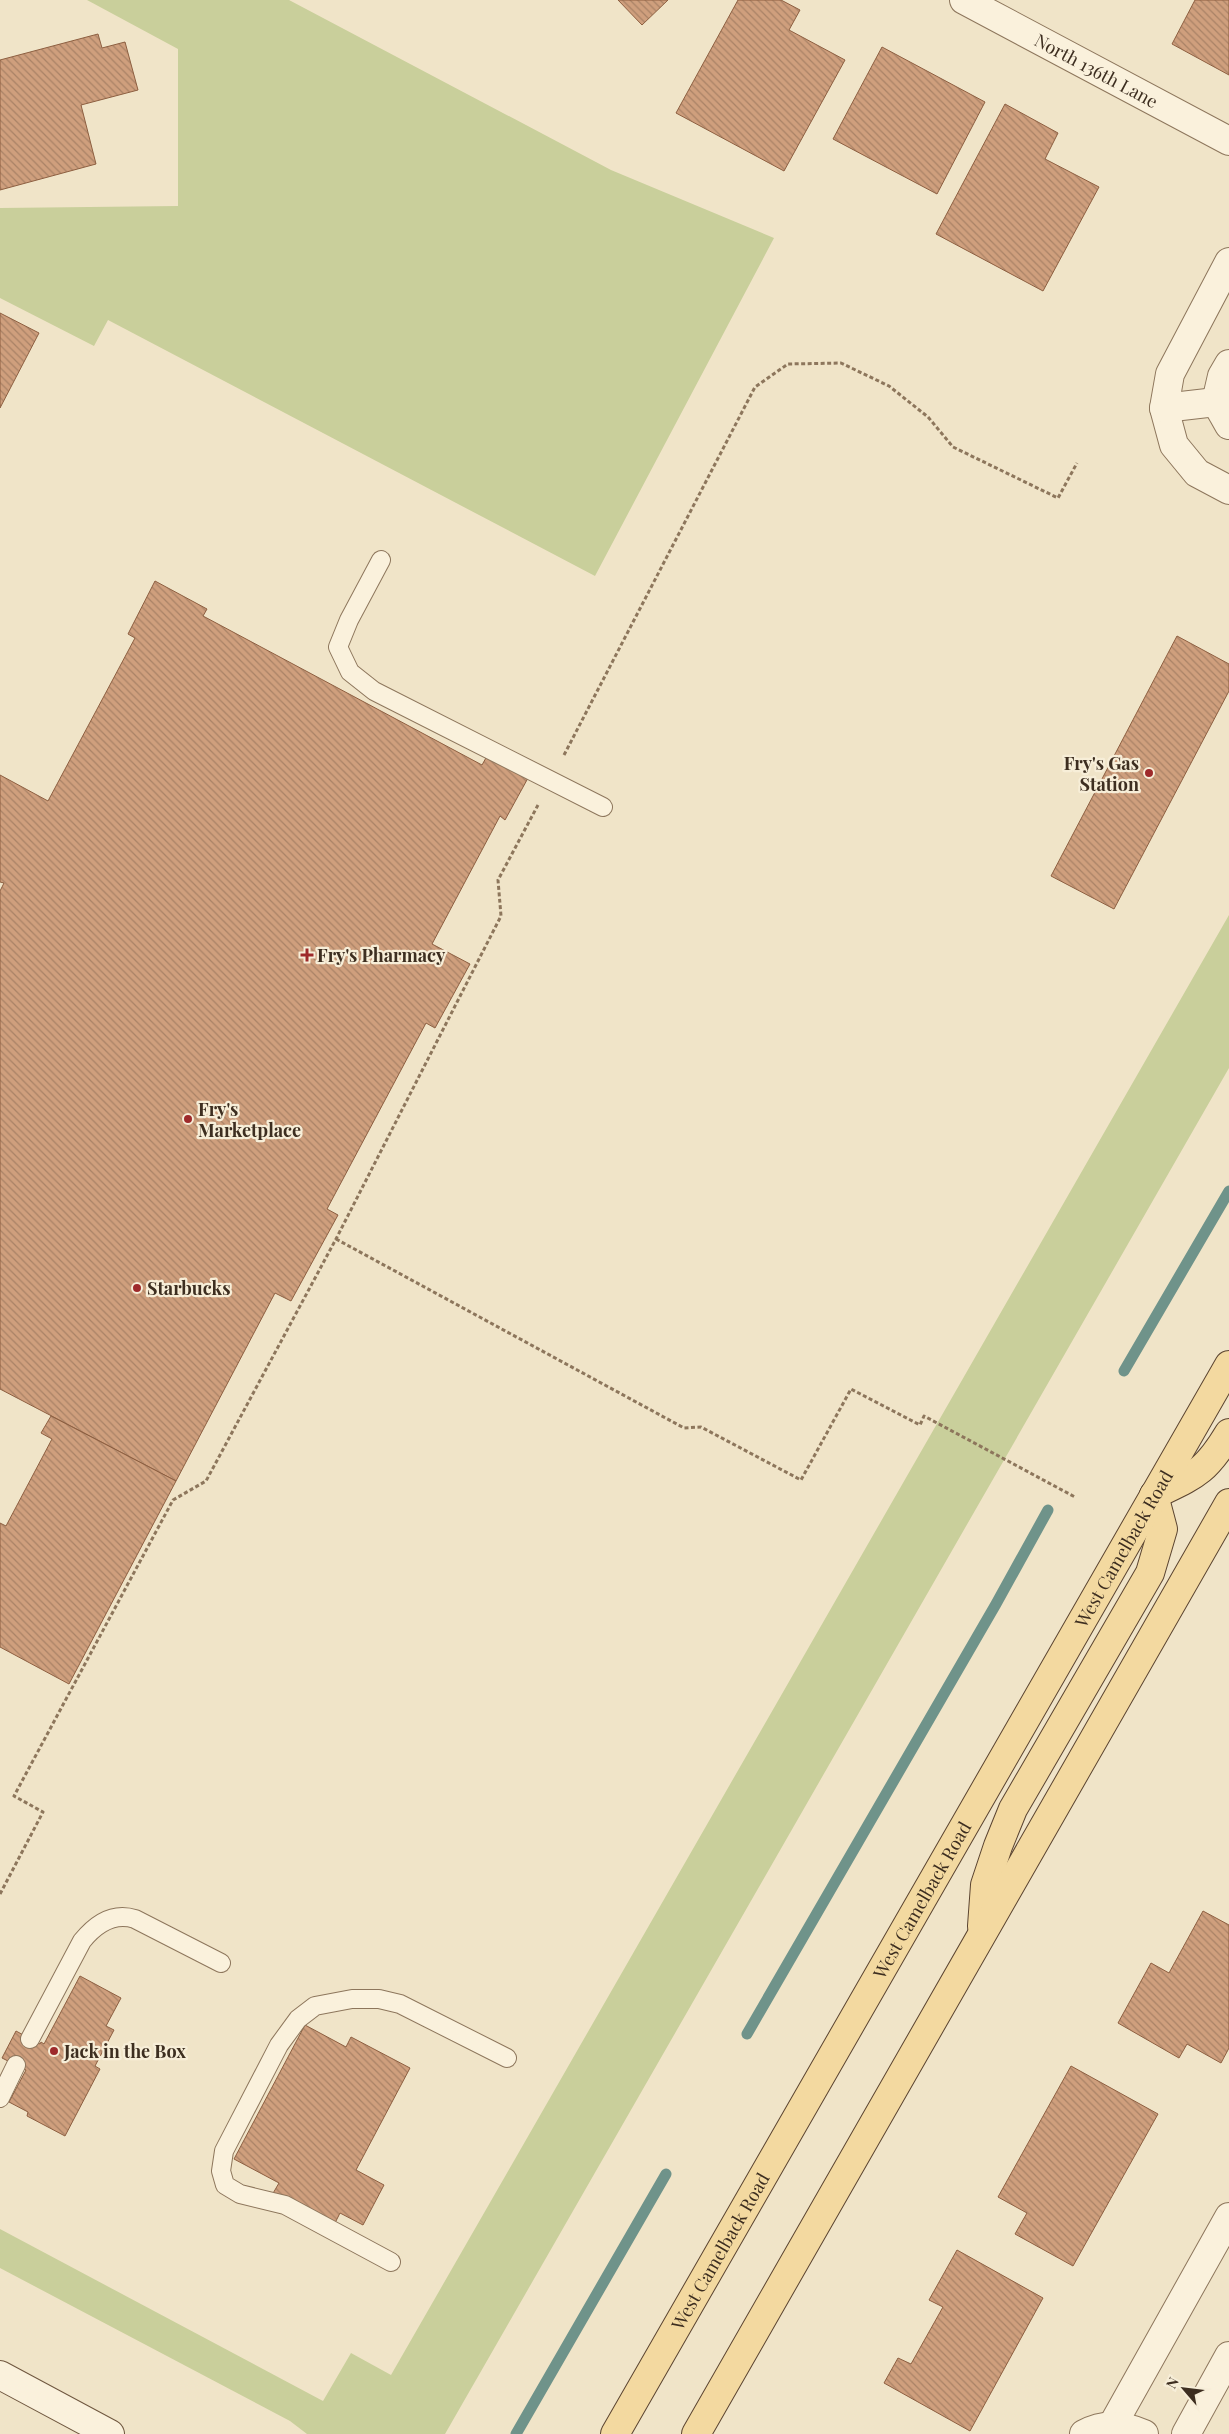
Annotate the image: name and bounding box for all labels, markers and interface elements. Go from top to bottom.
street label: North 136th Lane [1031,28,1162,113]
place label: Fry's Gas Station [1064,751,1139,796]
marker: Fry's Gas Station [1143,767,1155,779]
place label: Fry's Pharmacy [317,943,446,967]
marker: Fry's Pharmacy [301,949,313,961]
place label: Fry's Marketplace [198,1097,301,1142]
marker: Fry's Marketplace [182,1113,194,1125]
place label: Starbucks [147,1276,230,1300]
marker: Starbucks [131,1282,143,1294]
street label: West Camelback Road [1068,1465,1178,1632]
street label: West Camelback Road [867,1816,977,1984]
place label: Jack in the Box [63,2039,186,2063]
marker: Jack in the Box [48,2045,60,2057]
street label: West Camelback Road [665,2168,775,2335]
north arrow [1159,2364,1209,2414]
text: N [1161,2374,1183,2392]

